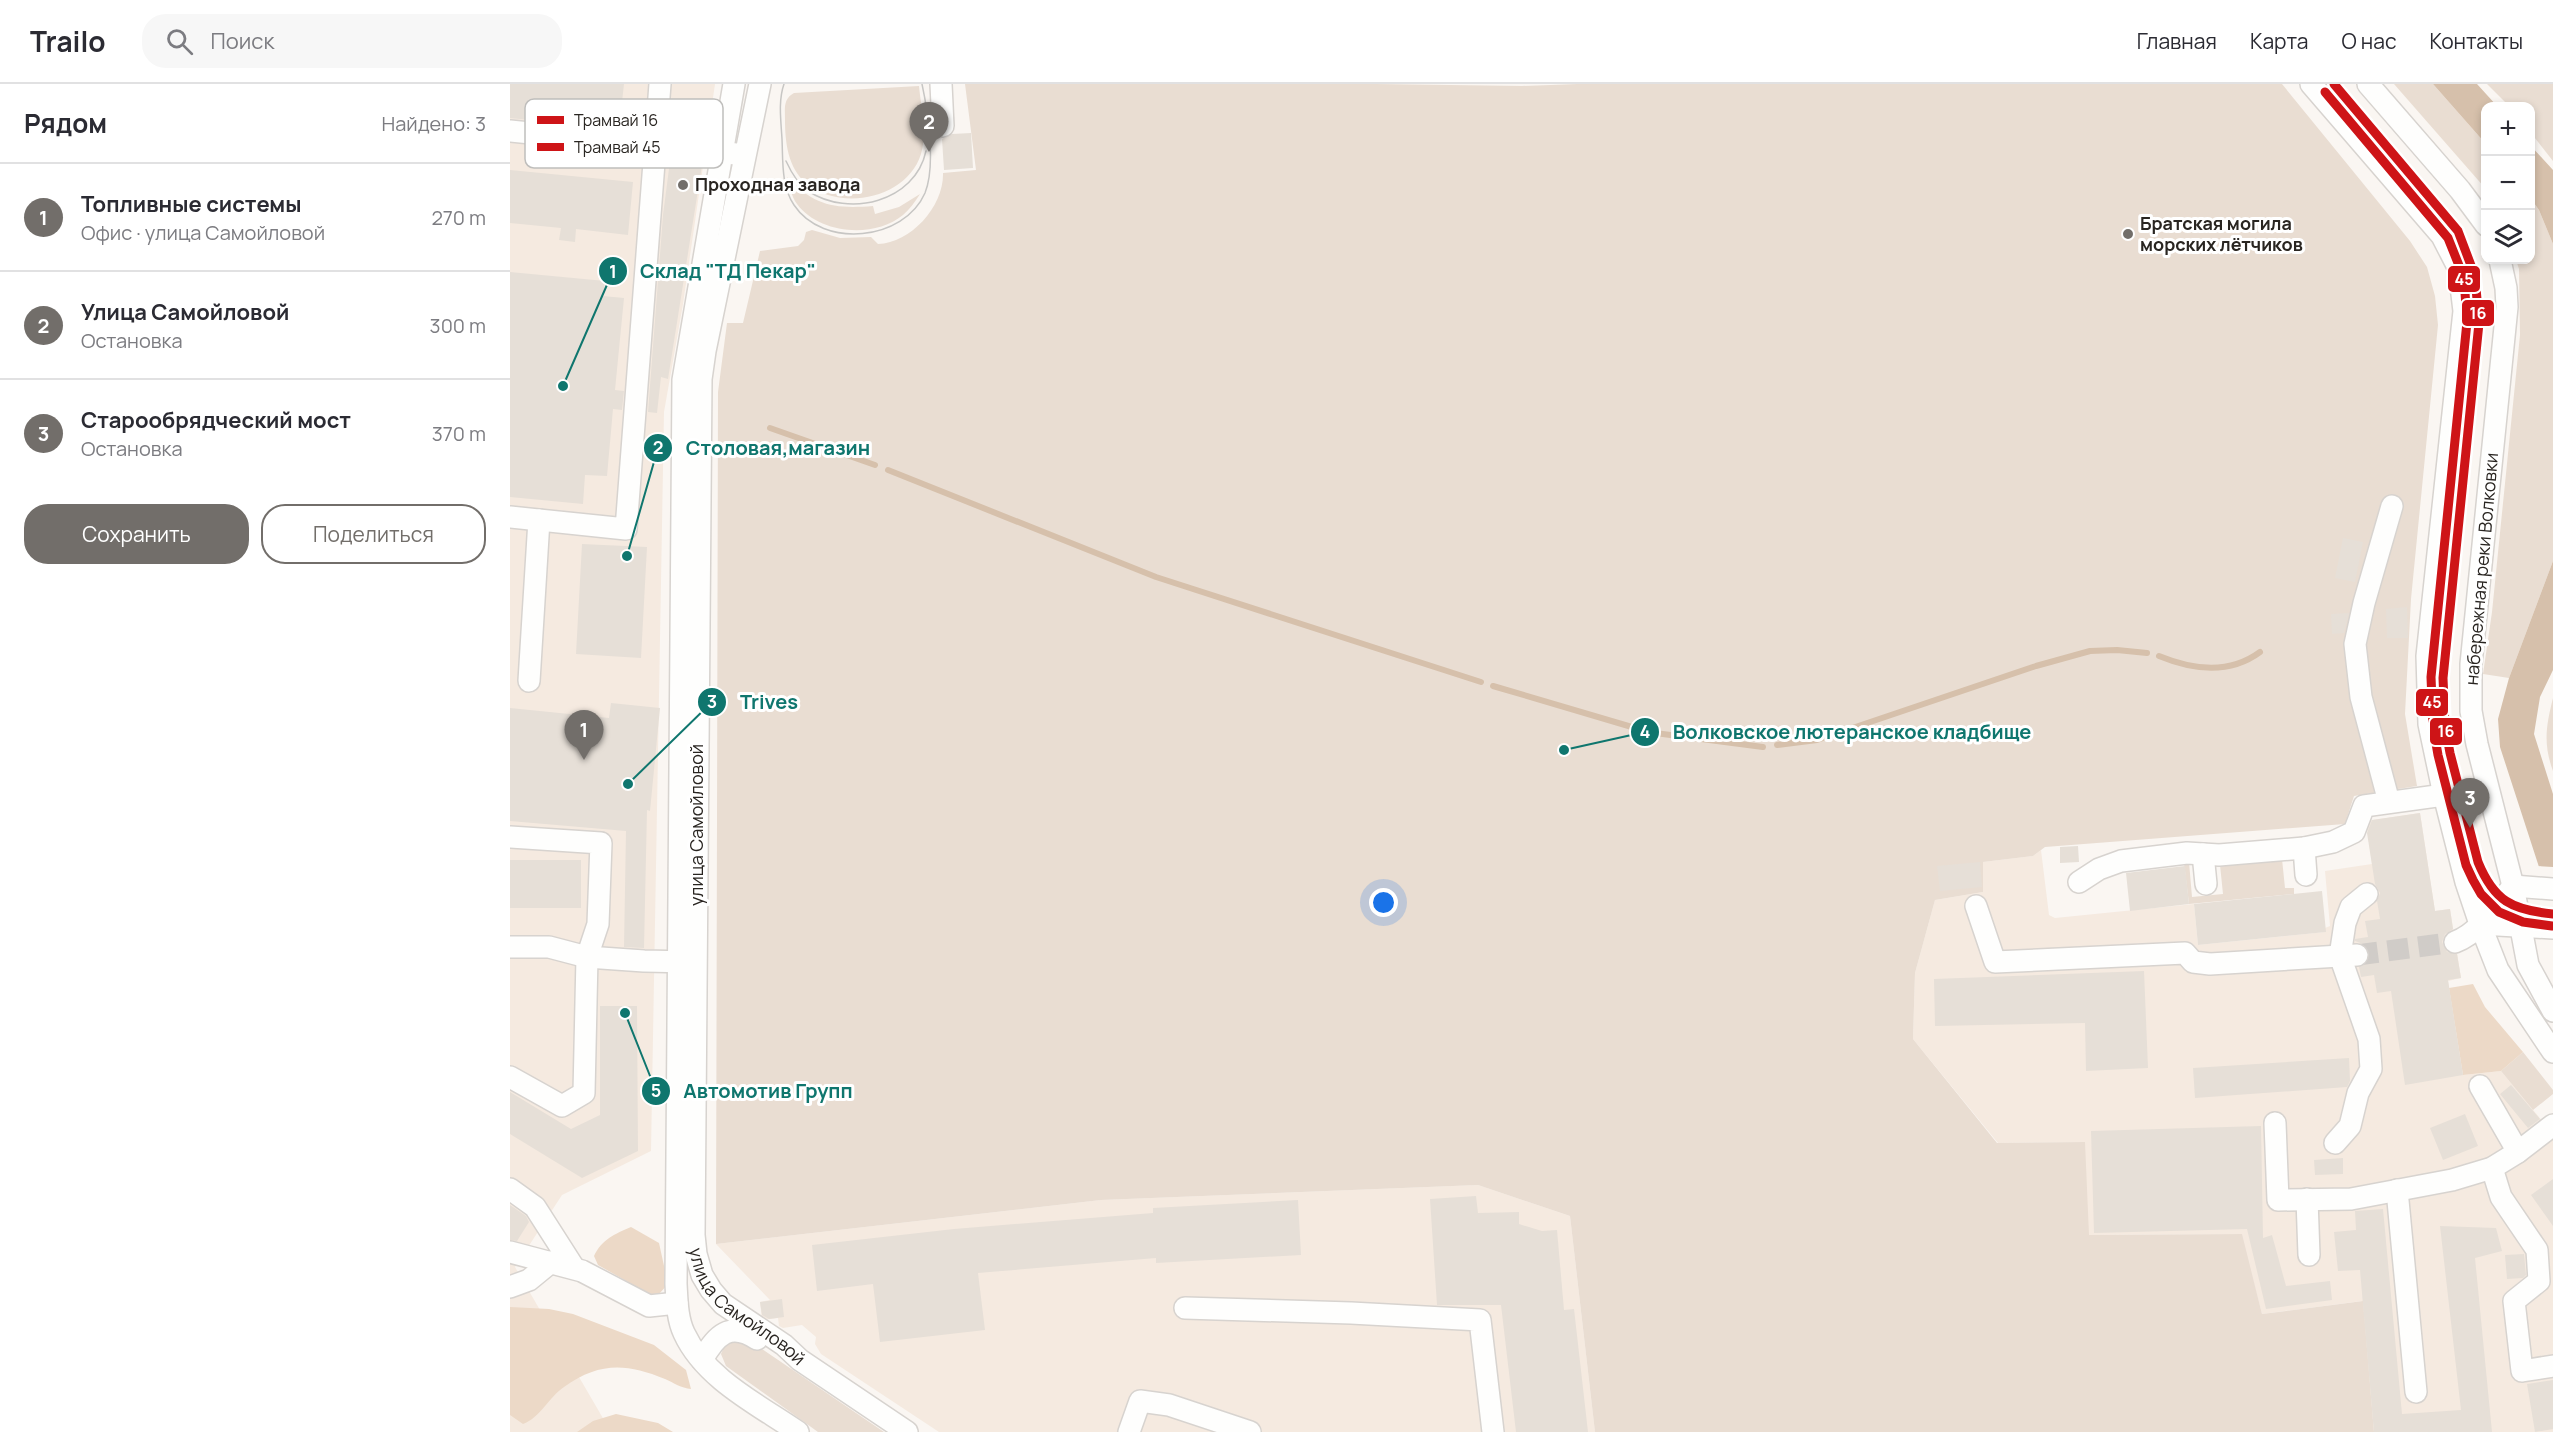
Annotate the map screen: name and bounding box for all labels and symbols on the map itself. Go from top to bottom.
legend [525,99,723,168]
pin: 2 [910,103,948,152]
text: Трамвай 16 [574,109,658,131]
text: Трамвай 45 [574,136,661,158]
place label: Проходная завода [695,172,860,196]
marker: Проходная завода [676,178,690,192]
place label: Братская могила морских лётчиков [2140,211,2303,256]
marker: Братская могила морских лётчиков [2121,227,2135,241]
callout: Склад "ТД Пекар" [598,252,828,290]
text: Склад "ТД Пекар" [640,257,816,284]
text: 1 [609,259,617,283]
line badge: 45 [2447,265,2481,293]
text: 45 [2454,268,2474,290]
line badge: 16 [2461,299,2495,327]
text: 16 [2470,302,2487,324]
callout: Столовая,магазин [643,429,882,467]
text: Столовая,магазин [686,434,870,461]
text: 2 [653,435,663,459]
street label: набережная реки Волковки [2459,452,2503,686]
callout: Trives [697,683,810,721]
text: Trives [740,688,798,715]
line badge: 45 [2415,688,2449,717]
text: 3 [707,689,717,713]
text: 45 [2422,691,2442,713]
pin: 1 [564,710,604,760]
callout: Волковское лютеранское кладбище [1630,713,2043,751]
line badge: 16 [2429,717,2463,746]
text: Волковское лютеранское кладбище [1673,718,2031,745]
text: 4 [1640,719,1651,743]
text: 16 [2438,720,2455,742]
street label: улица Самойловой [684,744,708,906]
pin: 3 [2450,778,2490,828]
your location [1369,888,1398,917]
callout: Автомотив Групп [641,1072,864,1110]
text: Автомотив Групп [683,1077,853,1104]
text: 5 [651,1078,661,1102]
street label: улица Самойловой [684,1247,811,1370]

